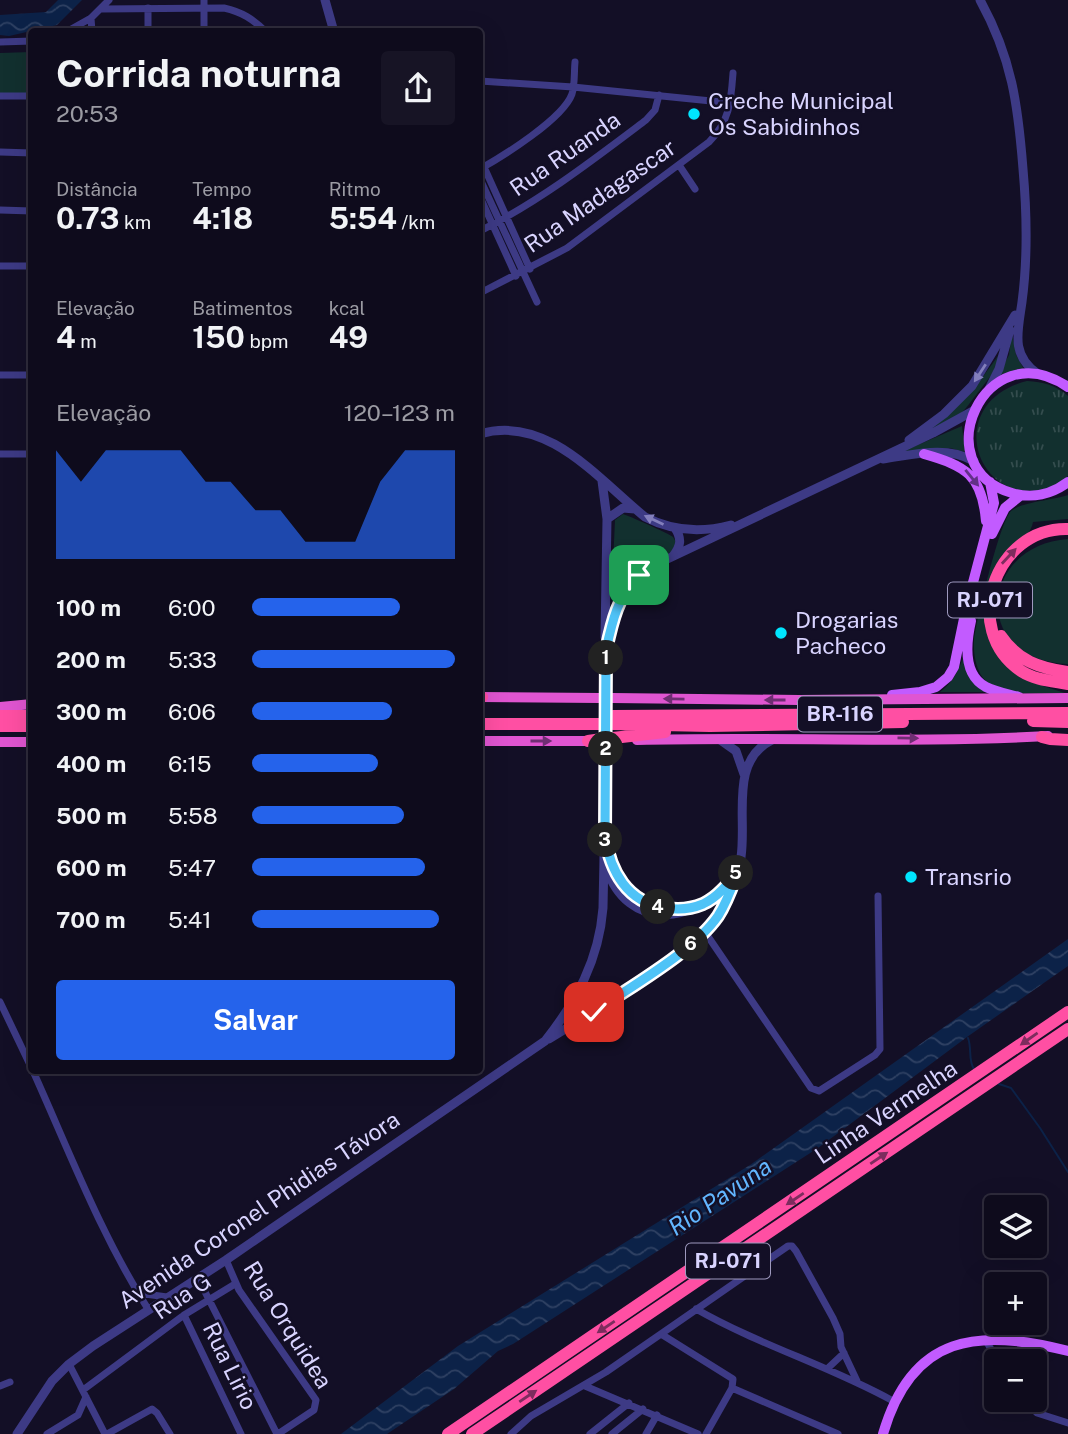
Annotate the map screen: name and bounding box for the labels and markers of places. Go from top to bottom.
place label: Creche Municipal Os Sabidinhos [708,87,894,140]
marker: Creche Municipal Os Sabidinhos [686,106,702,122]
pin [609,545,669,605]
place label: Drogarias Pacheco [795,606,898,659]
marker: Drogarias Pacheco [773,625,789,641]
pin: 1 [588,640,624,676]
pin: 2 [588,732,624,766]
pin: 3 [588,822,622,858]
pin: 5 [718,856,754,890]
place label: Transrio [925,863,1012,890]
marker: Transrio [903,869,919,885]
pin: 4 [640,890,676,925]
pin: 6 [674,926,708,962]
pin [564,982,624,1042]

